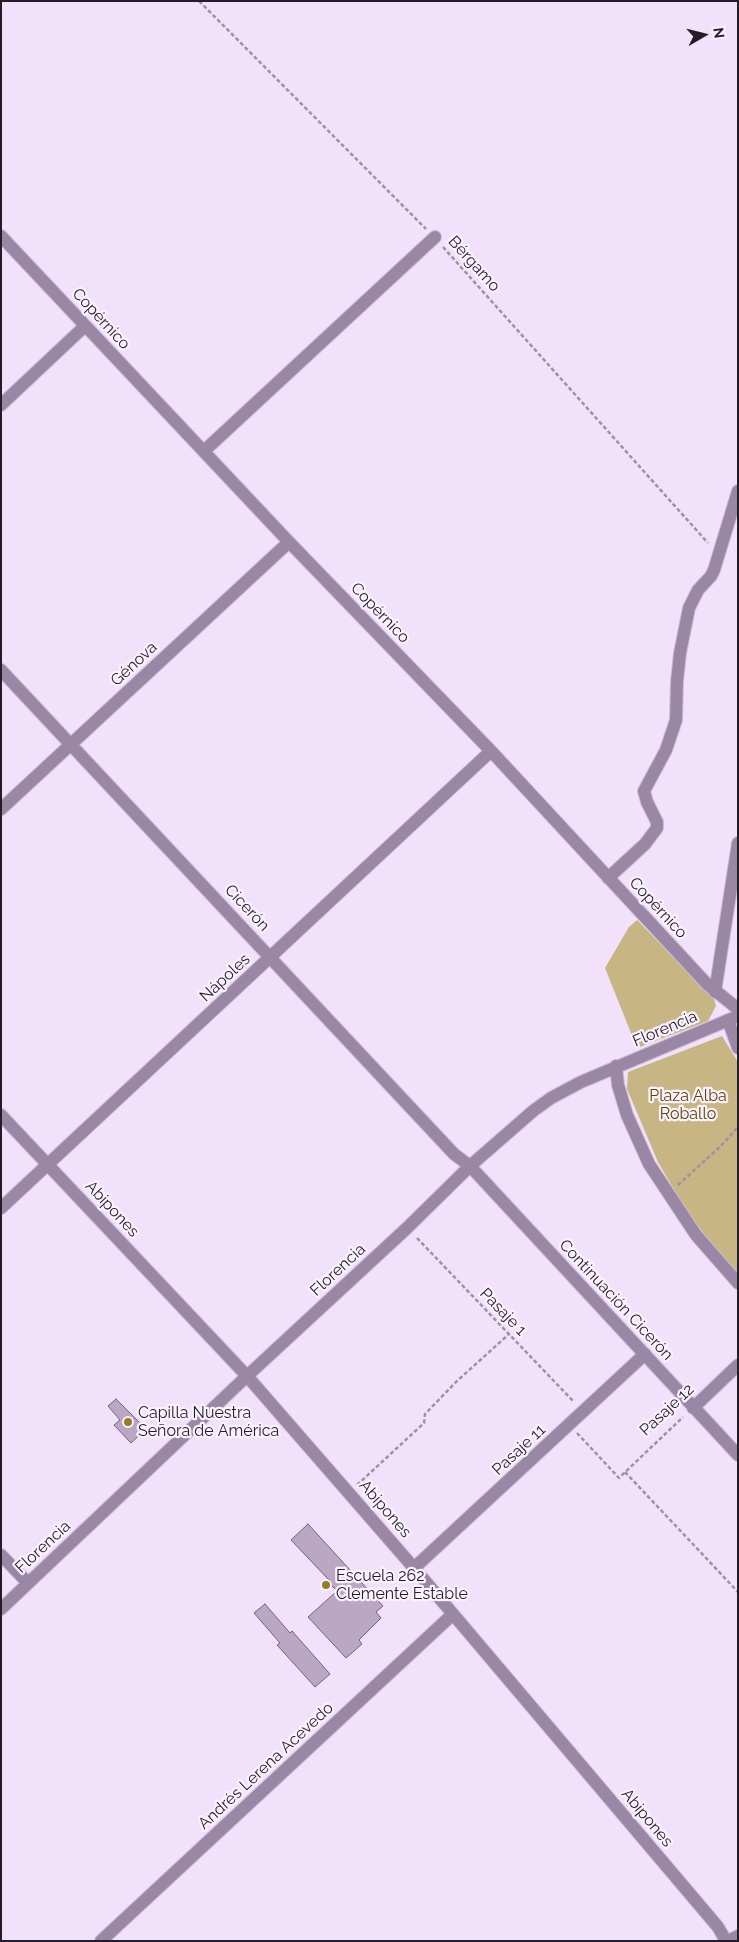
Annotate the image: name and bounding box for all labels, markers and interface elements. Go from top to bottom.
north arrow [679,10,729,60]
text: N [710,27,728,39]
street label: Bérgamo [444,232,504,296]
street label: Copérnico [68,285,134,353]
street label: Copérnico [347,579,413,647]
street label: Génova [107,638,161,690]
street label: Copérnico [625,874,691,942]
street label: Cicerón [221,881,273,935]
street label: Nápoles [196,950,254,1006]
street label: Florencia [630,1007,700,1051]
park label: Plaza Alba Roballo [649,1086,727,1124]
street label: Abipones [81,1177,143,1241]
street label: Continuación Cicerón [555,1236,677,1364]
street label: Florencia [306,1240,370,1300]
street label: Pasaje 1 [476,1284,530,1340]
street label: Pasaje 12 [636,1380,698,1440]
place label: Capilla Nuestra Señora de América [138,1403,279,1441]
marker: Capilla Nuestra Señora de América [122,1416,134,1428]
street label: Pasaje 11 [488,1421,550,1479]
street label: Abipones [355,1476,415,1542]
street label: Florencia [11,1517,75,1577]
place label: Escuela 262 Clemente Estable [336,1566,468,1604]
marker: Escuela 262 Clemente Estable [320,1579,332,1591]
street label: Andrés Lerena Acevedo [195,1698,337,1834]
street label: Abipones [617,1785,677,1851]

